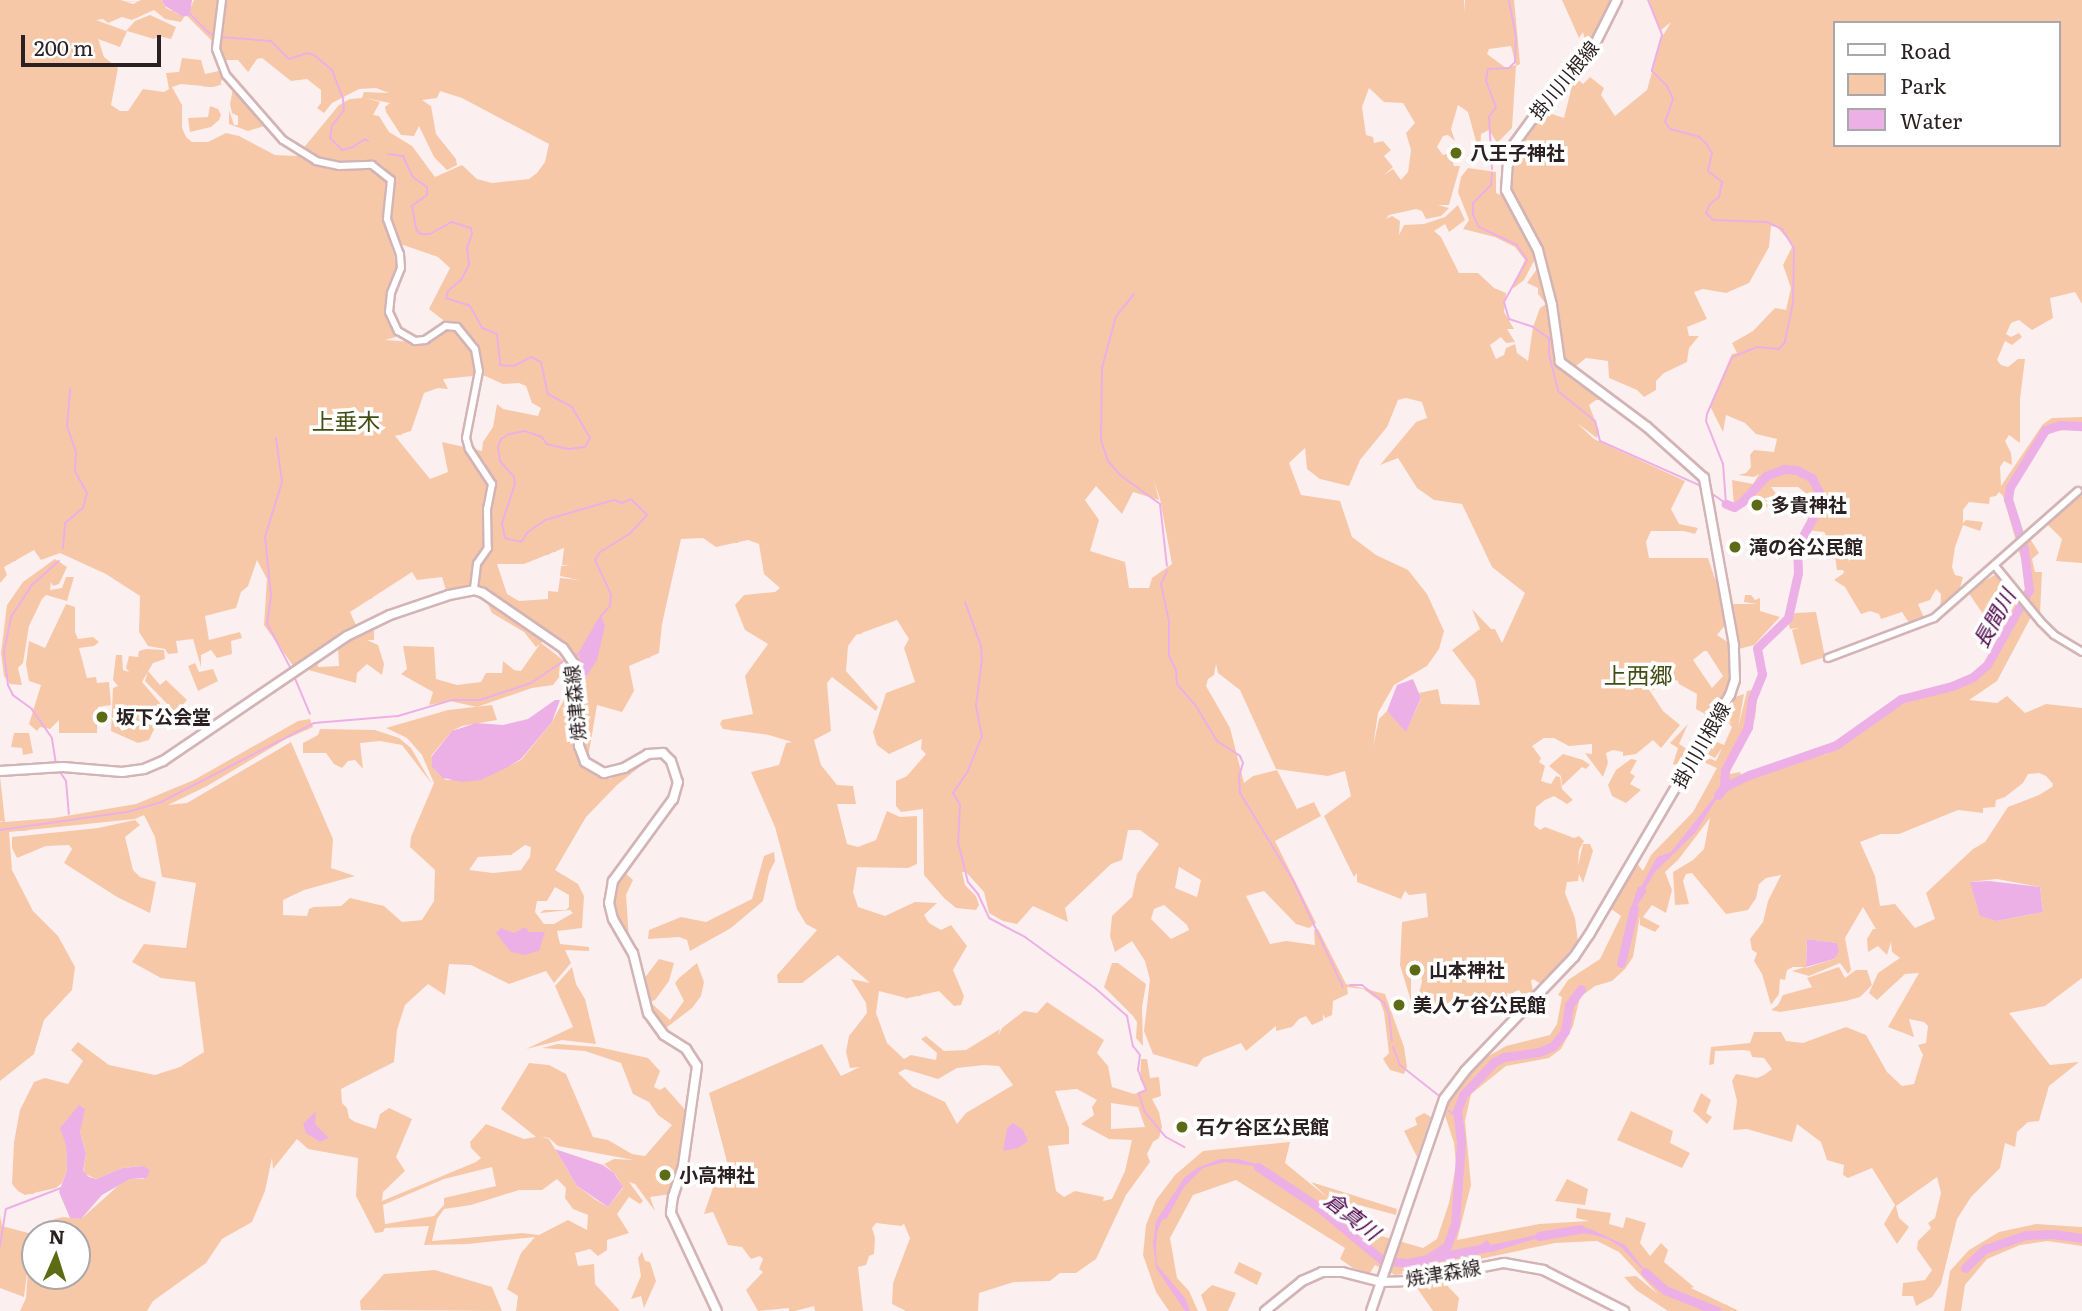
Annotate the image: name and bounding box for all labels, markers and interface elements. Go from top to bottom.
scale bar [24,21,164,65]
legend [1834,21,2061,147]
text: 200 m [34,31,94,62]
text: Road [1900,34,1951,65]
street label: 掛川川根線 [1525,36,1603,124]
text: Park [1900,69,1946,100]
text: Water [1900,104,1962,135]
place label: 八王子神社 [1470,142,1565,164]
marker: 八王子神社 [1448,145,1464,161]
district label: 上垂木 [312,406,380,434]
place label: 多貴神社 [1771,494,1847,516]
marker: 多貴神社 [1749,497,1765,513]
place label: 滝の谷公民館 [1749,536,1863,558]
marker: 滝の谷公民館 [1727,539,1743,555]
water label: 長間川 [1967,584,2019,652]
district label: 上西郷 [1604,660,1672,688]
street label: 焼津森線 [560,664,590,742]
street label: 掛川川根線 [1667,698,1735,792]
place label: 坂下公会堂 [116,706,211,728]
marker: 坂下公会堂 [94,709,110,725]
place label: 山本神社 [1429,959,1505,981]
marker: 山本神社 [1407,962,1423,978]
place label: 美人ケ谷公民館 [1413,994,1546,1016]
marker: 美人ケ谷公民館 [1391,997,1407,1013]
place label: 石ケ谷区公民館 [1196,1116,1329,1138]
marker: 石ケ谷区公民館 [1174,1119,1190,1135]
place label: 小高神社 [679,1164,755,1186]
marker: 小高神社 [657,1167,673,1183]
water label: 倉真川 [1320,1186,1386,1244]
north arrow [21,1220,91,1290]
text: N [48,1222,66,1250]
street label: 焼津森線 [1404,1255,1482,1291]

